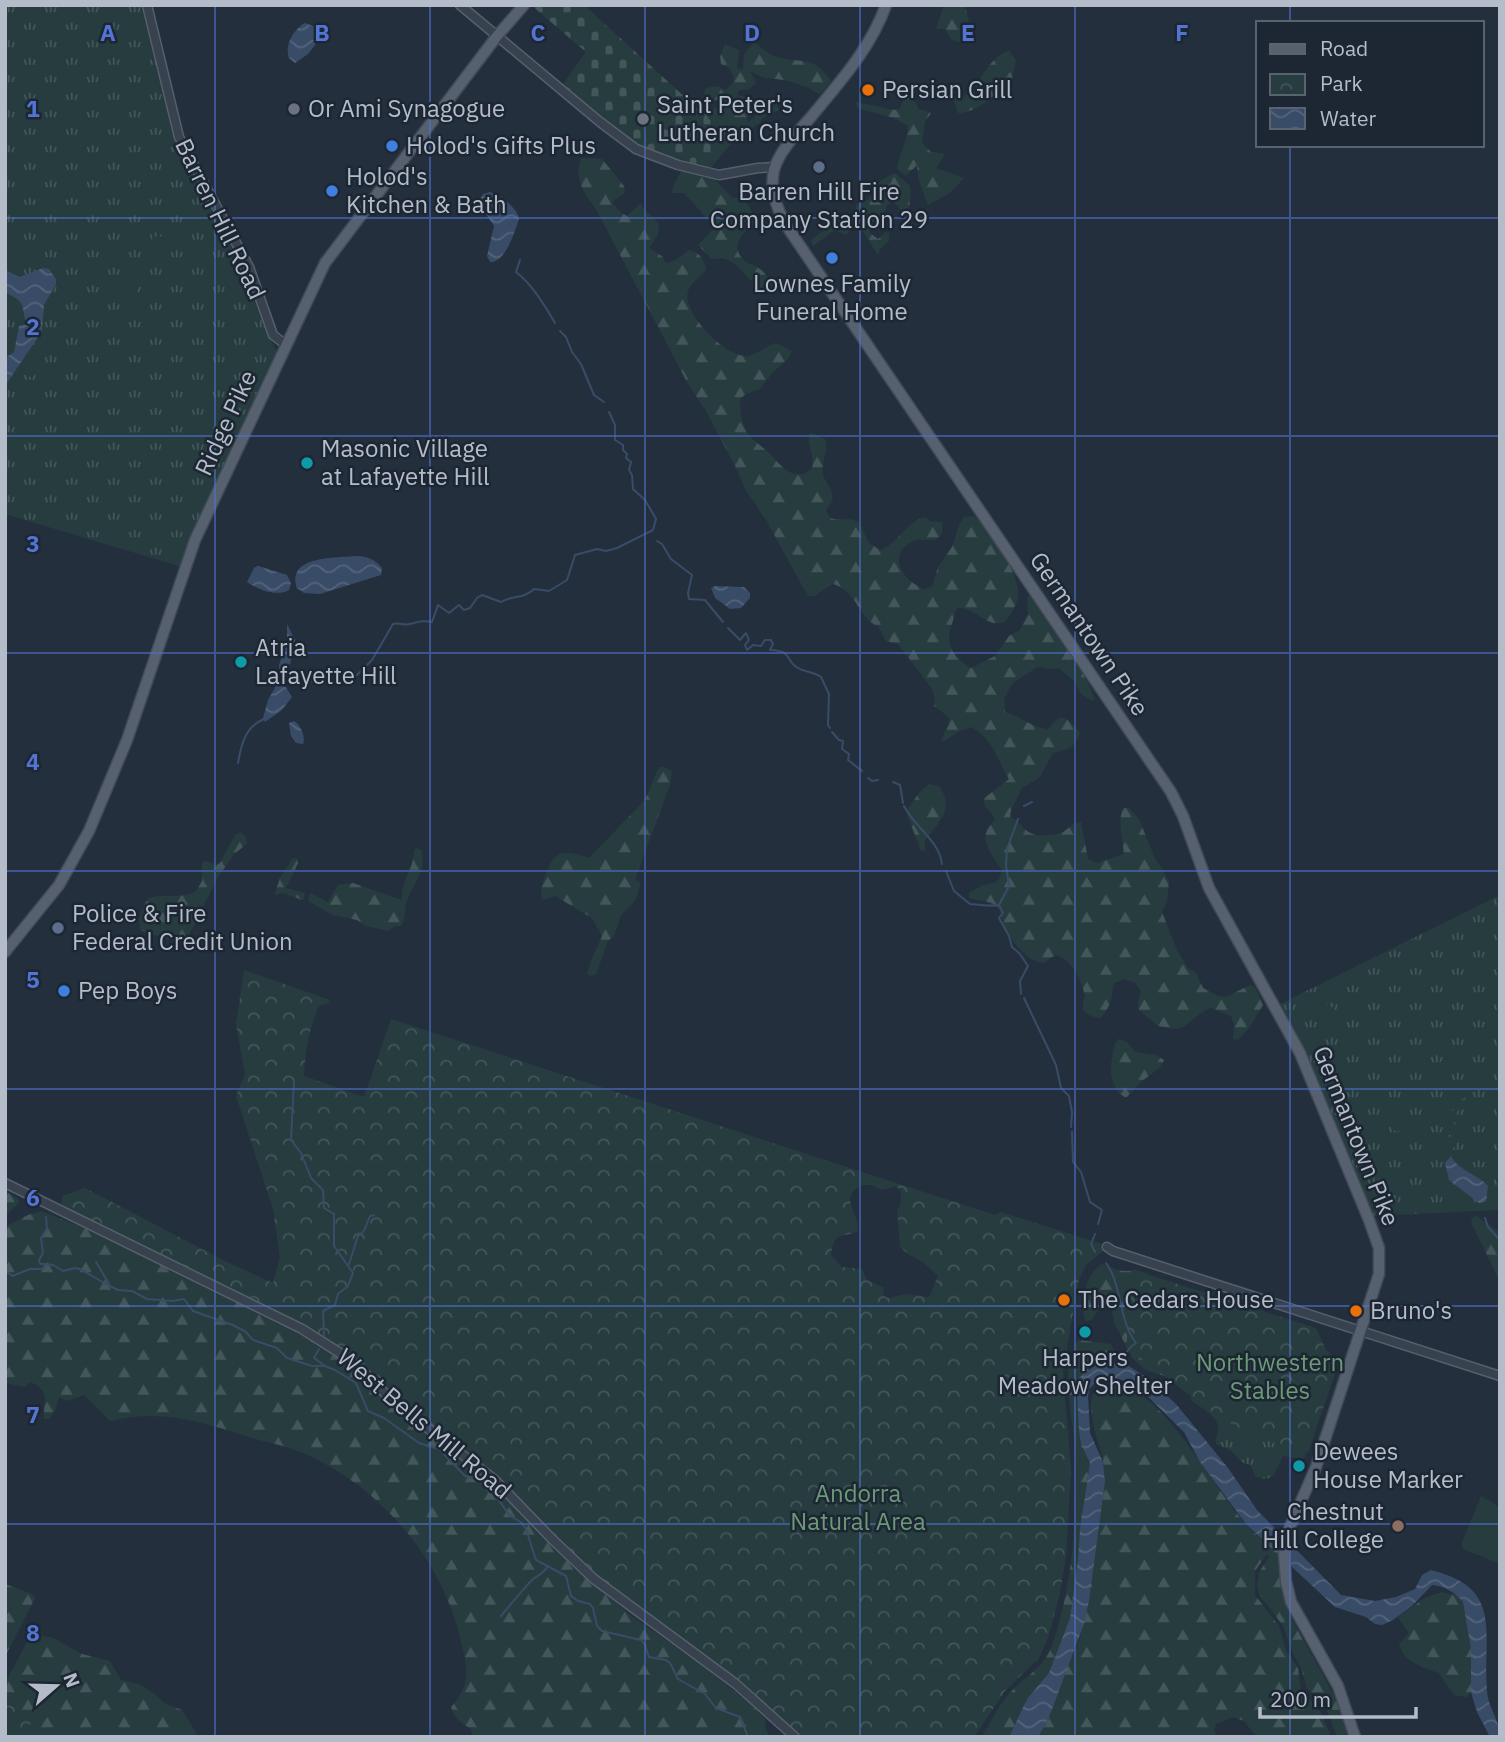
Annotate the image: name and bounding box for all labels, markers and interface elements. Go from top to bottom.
text: A [100,17,116,47]
text: B [314,17,330,47]
text: C [531,17,546,47]
text: D [744,17,760,47]
text: E [961,17,975,47]
text: F [1175,17,1189,47]
legend [1256,21,1484,147]
text: Road [1320,34,1368,62]
text: Park [1320,69,1363,97]
place label: Persian Grill [882,73,1012,105]
marker: Persian Grill [860,82,876,98]
place label: Saint Peter's Lutheran Church [657,88,835,148]
place label: Or Ami Synagogue [308,92,505,124]
text: 1 [26,93,40,123]
marker: Or Ami Synagogue [286,101,302,117]
text: Water [1320,104,1377,132]
marker: Saint Peter's Lutheran Church [635,111,651,127]
place label: Holod's Gifts Plus [406,129,596,161]
street label: Barren Hill Road [168,133,274,304]
marker: Holod's Gifts Plus [384,138,400,154]
marker: Barren Hill Fire Company Station 29 [811,159,827,175]
place label: Holod's Kitchen & Bath [346,160,507,220]
place label: Barren Hill Fire Company Station 29 [710,175,928,235]
marker: Holod's Kitchen & Bath [324,183,340,199]
marker: Lownes Family Funeral Home [824,250,840,266]
place label: Lownes Family Funeral Home [753,267,911,327]
text: 2 [26,311,40,341]
street label: Ridge Pike [187,365,263,480]
place label: Masonic Village at Lafayette Hill [321,432,490,492]
marker: Masonic Village at Lafayette Hill [299,455,315,471]
text: 3 [26,528,40,558]
street label: Germantown Pike [1023,545,1157,722]
place label: Atria Lafayette Hill [255,631,397,691]
marker: Atria Lafayette Hill [233,654,249,670]
text: 4 [26,746,40,776]
place label: Police & Fire Federal Credit Union [72,897,293,957]
marker: Police & Fire Federal Credit Union [50,920,66,936]
text: 5 [26,964,40,994]
place label: Pep Boys [78,974,177,1006]
marker: Pep Boys [56,983,72,999]
street label: Germantown Pike [1306,1041,1408,1230]
text: 6 [26,1182,40,1212]
place label: The Cedars House [1078,1283,1274,1315]
marker: The Cedars House [1056,1292,1072,1308]
place label: Bruno's [1370,1294,1452,1326]
marker: Bruno's [1348,1303,1364,1319]
marker: Harpers Meadow Shelter [1077,1324,1093,1340]
street label: West Bells Mill Road [331,1341,519,1506]
place label: Harpers Meadow Shelter [998,1341,1172,1401]
park label: Northwestern Stables [1196,1346,1344,1406]
text: 7 [26,1399,40,1429]
place label: Dewees House Marker [1313,1435,1463,1495]
marker: Dewees House Marker [1291,1458,1307,1474]
park label: Andorra Natural Area [790,1477,926,1537]
place label: Chestnut Hill College [1262,1495,1384,1555]
marker: Chestnut Hill College [1390,1518,1406,1534]
text: 8 [26,1617,40,1647]
north arrow [21,1651,91,1721]
text: N [58,1670,86,1691]
scale bar [1260,1676,1416,1720]
text: 200 m [1270,1685,1331,1713]

